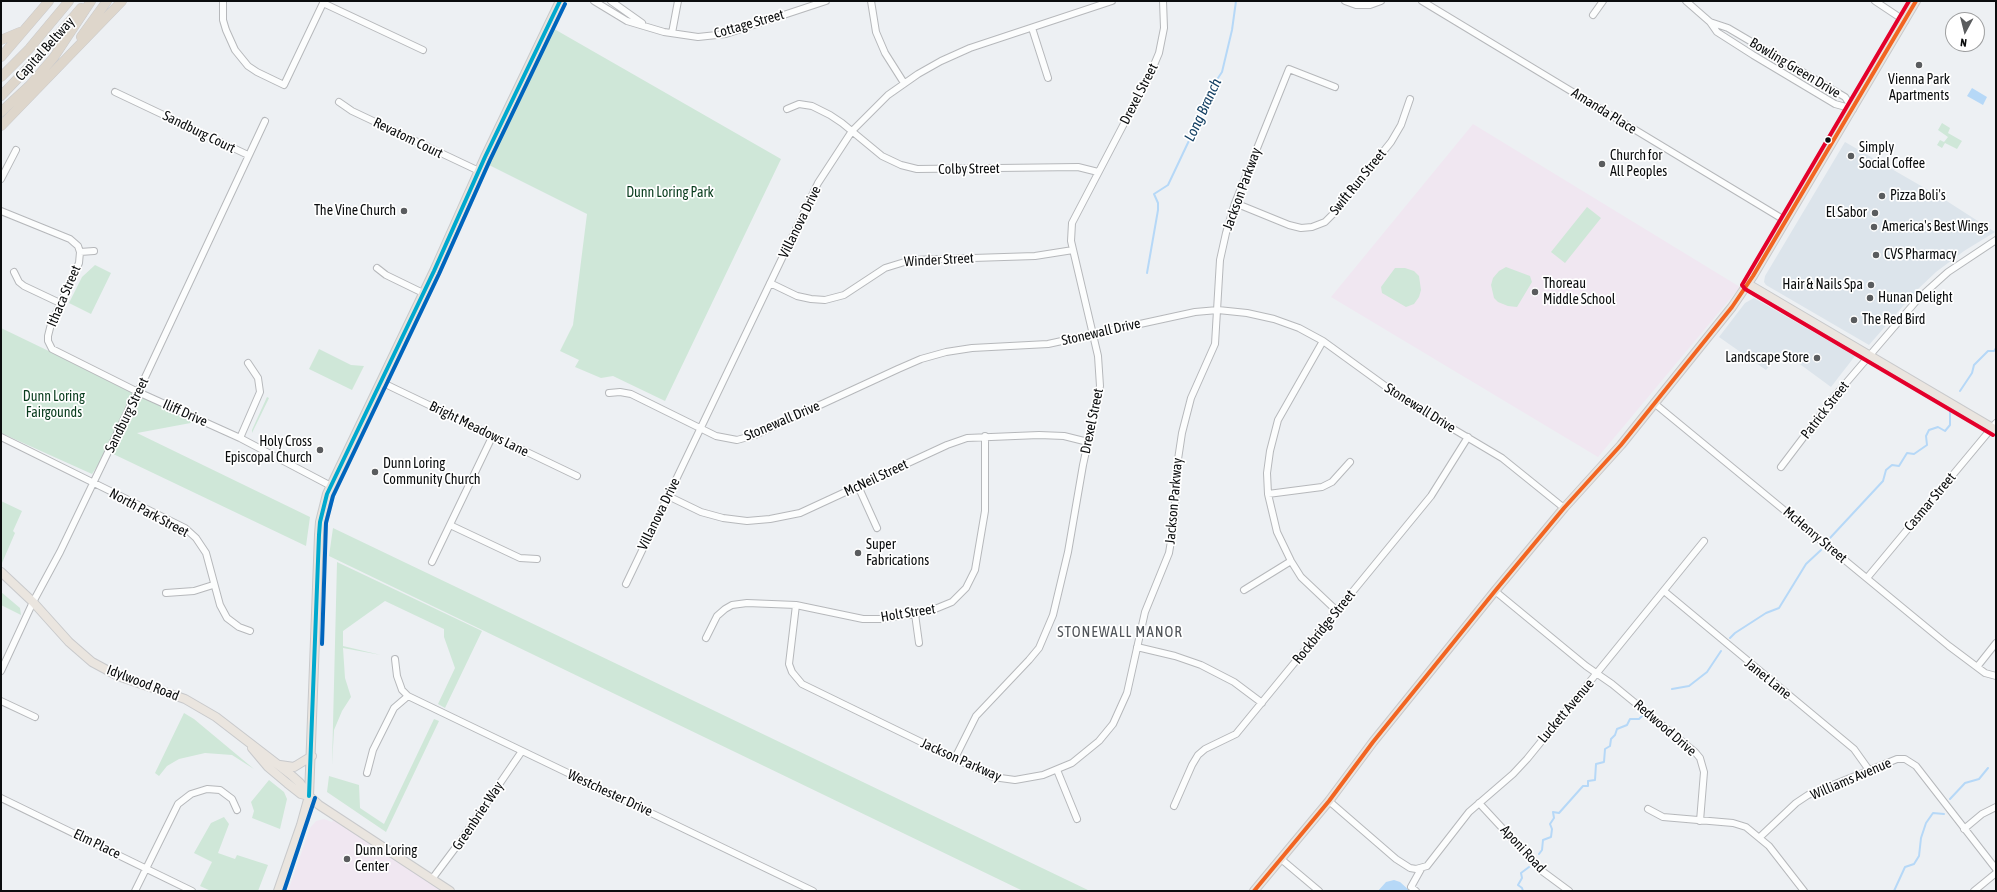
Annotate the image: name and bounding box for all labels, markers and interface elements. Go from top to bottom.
street label: Cottage Street [712,6,786,42]
north arrow [1945,12,1985,52]
street label: Capital Beltway [12,14,78,84]
street label: Bowling Green Drive [1746,34,1844,102]
text: N [1960,37,1968,49]
marker: Vienna Park Apartments [1914,60,1924,70]
street label: Drexel Street [1116,61,1162,127]
place label: Vienna Park Apartments [1888,72,1950,104]
water label: Long Branch [1181,76,1225,144]
street label: Amanda Place [1568,84,1640,138]
street label: Sandburg Court [160,107,238,157]
street label: Revatom Court [370,114,446,162]
unlabelled marker [1823,135,1833,145]
place label: Simply Social Coffee [1859,140,1925,172]
street label: Jackson Parkway [1219,146,1265,232]
street label: Swift Run Street [1326,146,1390,218]
place label: Church for All Peoples [1610,148,1667,180]
marker: Simply Social Coffee [1846,151,1856,161]
marker: Church for All Peoples [1597,159,1607,169]
street label: Colby Street [938,160,1000,178]
street label: Villanova Drive [775,183,825,261]
park label: Dunn Loring Park [626,185,714,201]
place label: Pizza Boli's [1890,188,1946,204]
marker: Pizza Boli's [1877,191,1887,201]
place label: The Vine Church [314,203,396,219]
place label: El Sabor [1826,205,1867,221]
marker: The Vine Church [399,206,409,216]
marker: El Sabor [1870,208,1880,218]
place label: America's Best Wings [1882,219,1988,235]
marker: America's Best Wings [1869,222,1879,232]
place label: CVS Pharmacy [1884,247,1957,263]
street label: Winder Street [904,250,974,270]
marker: CVS Pharmacy [1871,250,1881,260]
street label: Ithaca Street [44,263,84,329]
place label: Thoreau Middle School [1543,276,1615,308]
place label: Hair & Nails Spa [1782,277,1863,293]
marker: Hair & Nails Spa [1866,280,1876,290]
marker: Thoreau Middle School [1530,287,1540,297]
place label: Hunan Delight [1878,290,1953,306]
marker: Hunan Delight [1865,293,1875,303]
place label: The Red Bird [1862,312,1925,328]
street label: Stonewall Drive [1060,315,1142,349]
marker: The Red Bird [1849,315,1859,325]
place label: Landscape Store [1725,350,1809,366]
marker: Landscape Store [1812,353,1822,363]
street label: Sandburg Street [102,375,152,455]
street label: Patrick Street [1797,378,1853,442]
street label: Stonewall Drive [1381,380,1459,436]
street label: Drexel Street [1077,387,1107,455]
park label: Dunn Loring Fairgounds [23,389,85,422]
street label: Iliff Drive [160,396,210,430]
street label: Bright Meadows Lane [427,398,531,460]
street label: Stonewall Drive [742,398,822,444]
place label: Holy Cross Episcopal Church [225,434,312,466]
marker: Holy Cross Episcopal Church [315,445,325,455]
place label: Dunn Loring Community Church [383,456,480,488]
street label: McNeil Street [841,456,911,500]
street label: Jackson Parkway [1162,457,1186,545]
marker: Dunn Loring Community Church [370,467,380,477]
street label: Casmar Street [1901,469,1959,535]
street label: Villanova Drive [634,475,684,553]
street label: North Park Street [106,485,192,541]
street label: McHenry Street [1780,503,1850,567]
place label: Super Fabrications [866,537,929,570]
marker: Super Fabrications [853,548,863,558]
street label: Rockbridge Street [1289,587,1359,667]
street label: Holt Street [879,600,937,626]
district label: STONEWALL MANOR [1057,623,1183,641]
street label: Janet Lane [1741,655,1795,703]
street label: Idylwood Road [104,662,182,704]
street label: Luckett Avenue [1534,676,1598,746]
street label: Redwood Drive [1630,696,1700,760]
street label: Jackson Parkway [918,735,1004,785]
street label: Williams Avenue [1808,754,1894,804]
street label: Westchester Drive [565,766,655,820]
street label: Greenbrier Way [449,778,507,854]
street label: Aponi Road [1497,822,1549,876]
street label: Elm Place [71,825,123,863]
place label: Dunn Loring Center [355,843,417,876]
marker: Dunn Loring Center [342,854,352,864]

